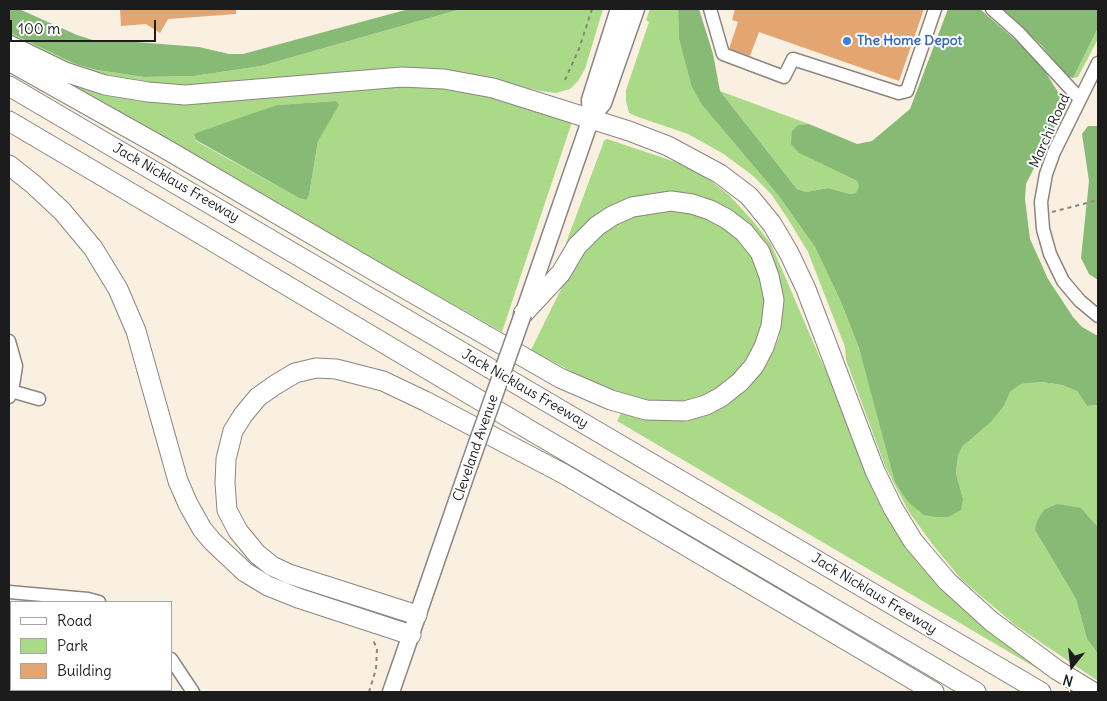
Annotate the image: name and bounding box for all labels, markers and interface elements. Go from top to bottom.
scale bar [12,10,159,42]
text: 100 m [18,19,60,38]
place label: The Home Depot [857,33,962,49]
marker: The Home Depot [841,35,853,47]
street label: Marchi Road [1026,91,1074,171]
street label: Jack Nicklaus Freeway [110,140,242,226]
street label: Jack Nicklaus Freeway [459,346,591,432]
street label: Cleveland Avenue [450,392,502,504]
street label: Jack Nicklaus Freeway [808,550,940,638]
legend [10,601,172,691]
text: Road [57,611,92,630]
text: Park [57,636,88,655]
north arrow [1047,641,1097,691]
text: Building [57,661,112,680]
text: N [1061,670,1075,690]

